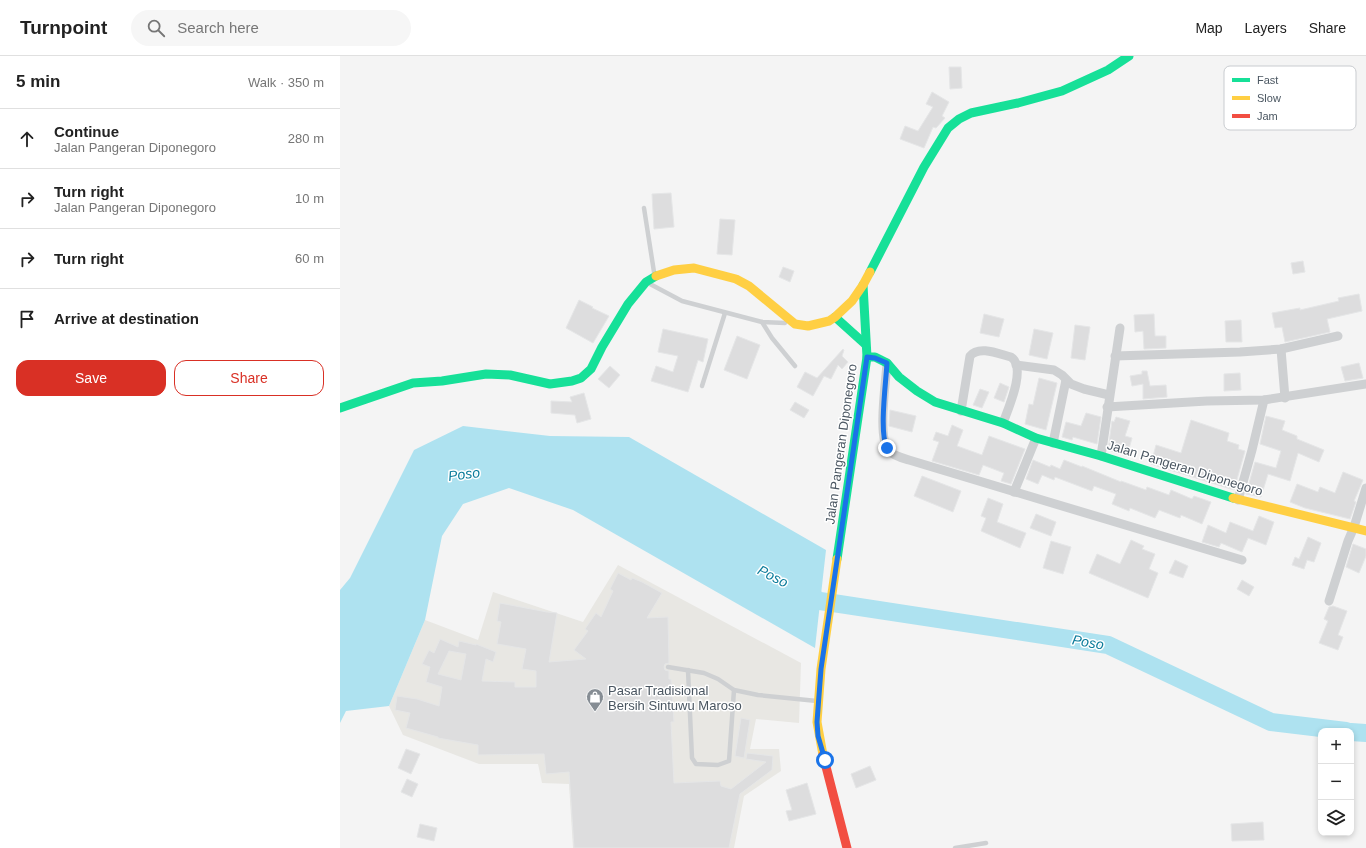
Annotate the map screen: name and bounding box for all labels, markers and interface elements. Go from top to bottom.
search box [131,10,411,46]
text: Turnpoint [20,17,107,38]
icon: search [145,17,167,39]
text: Search here [177,19,259,36]
text: Map [1195,20,1223,36]
text: Layers [1245,20,1287,36]
text: Share [1309,20,1346,36]
legend [1224,66,1356,130]
text: 5 min [16,72,60,91]
text: Fast [1257,74,1278,86]
text: Walk · 350 m [248,75,324,90]
text: Slow [1257,92,1281,104]
text: Jam [1257,110,1278,122]
text: Continue [54,123,119,140]
icon: ahead [16,128,38,150]
text: 280 m [288,131,324,146]
text: Jalan Pangeran Diponegoro [54,140,216,155]
text: Turn right [54,183,124,200]
icon: right [16,188,38,210]
text: 10 m [295,191,324,206]
text: Jalan Pangeran Diponegoro [54,200,216,215]
icon: right [16,248,38,270]
text: Turn right [54,250,124,267]
text: 60 m [295,251,324,266]
icon: arrive [16,308,38,330]
text: Arrive at destination [54,310,199,327]
button: Save [16,360,166,396]
button: Share [174,360,324,396]
street label: Jalan Pangeran Diponegoro [822,363,860,525]
street label: Jalan Pangeran Diponegoro [1105,437,1265,499]
route end [878,439,896,457]
water label: Poso [447,464,481,484]
water label: Poso [755,562,791,590]
water label: Poso [1071,631,1105,653]
place label: Pasar Tradisional Bersih Sintuwu Maroso [608,683,742,713]
shop icon: Pasar Tradisional Bersih Sintuwu Maroso [585,687,605,712]
map controls [1318,728,1354,836]
button: + [1318,728,1354,764]
route start [816,751,834,769]
button: − [1318,764,1354,800]
button: layers [1318,800,1354,836]

